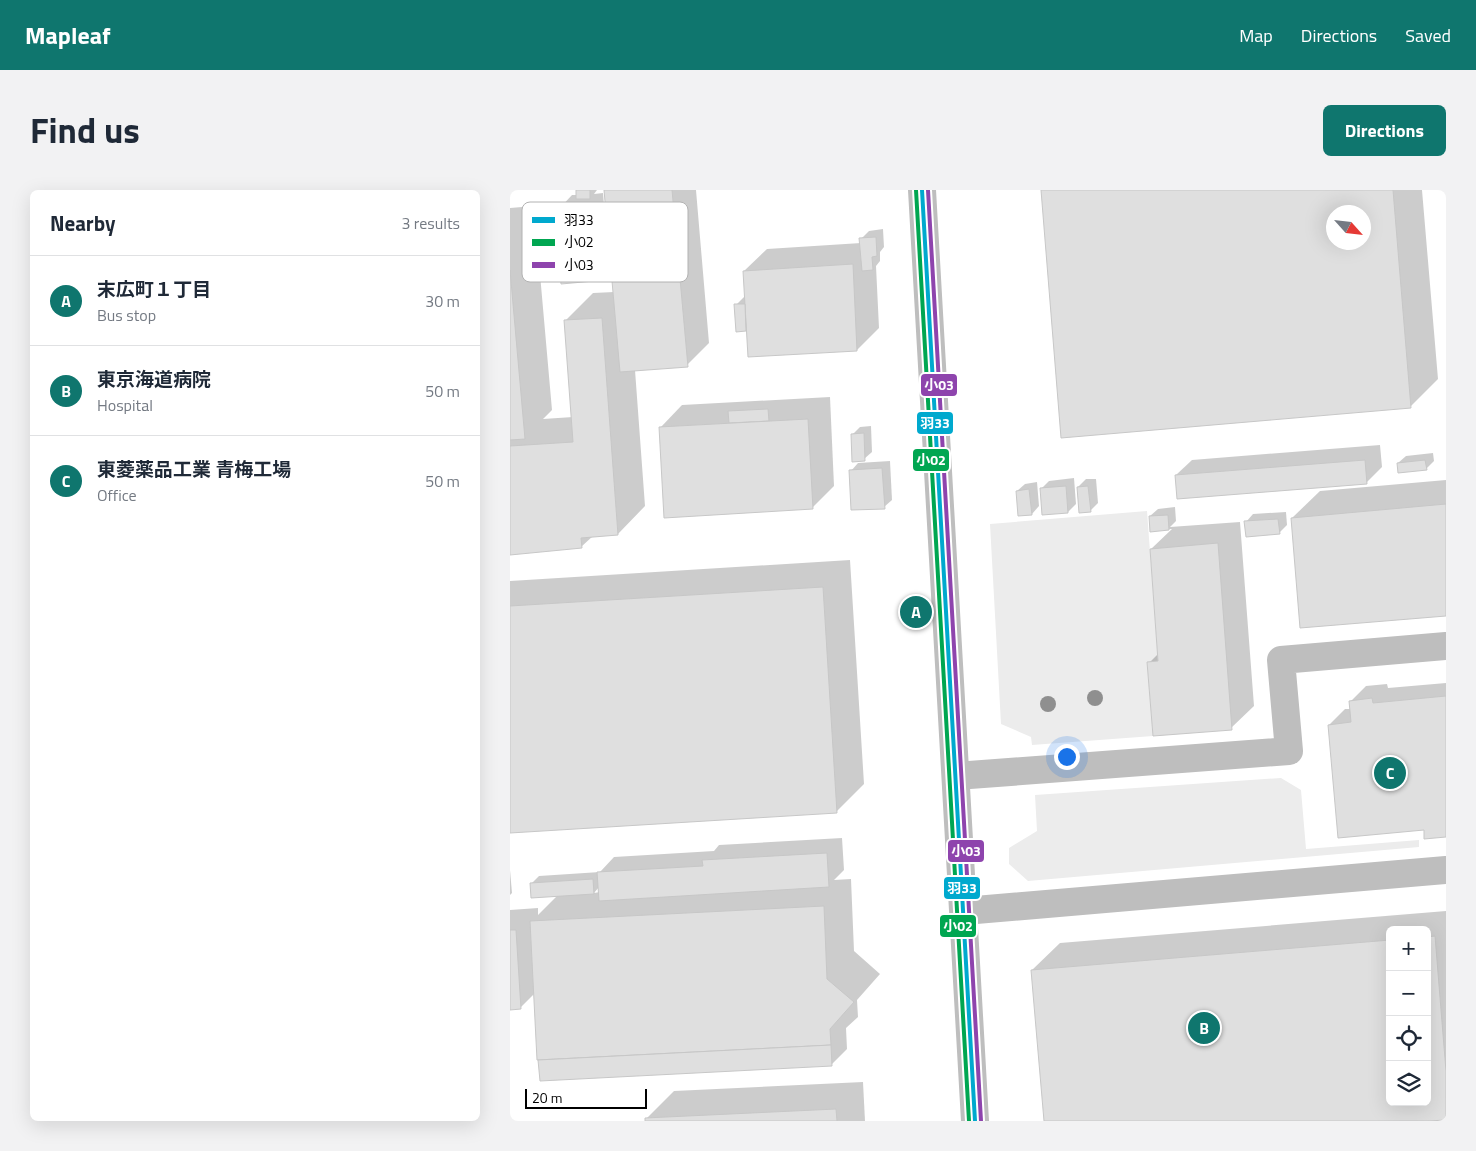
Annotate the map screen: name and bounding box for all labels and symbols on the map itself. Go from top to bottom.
legend [522,202,688,282]
north arrow [1326,205,1371,250]
text: 羽33 [564,209,594,230]
text: 小02 [564,231,594,252]
text: 小03 [564,254,594,275]
line badge: 小03 [920,373,958,397]
text: 小03 [924,374,954,395]
line badge: 羽33 [916,411,954,435]
text: 羽33 [920,412,950,433]
line badge: 小02 [912,448,950,472]
text: 小02 [916,449,946,470]
pin: A [900,593,932,631]
your location [1054,744,1080,770]
pin: C [1374,754,1406,792]
line badge: 小03 [947,839,985,863]
text: 小03 [951,840,981,861]
line badge: 羽33 [943,876,981,900]
text: 羽33 [947,877,977,898]
line badge: 小02 [939,914,977,938]
text: 小02 [943,915,973,936]
pin: B [1188,1009,1220,1047]
scale bar [525,1086,648,1109]

